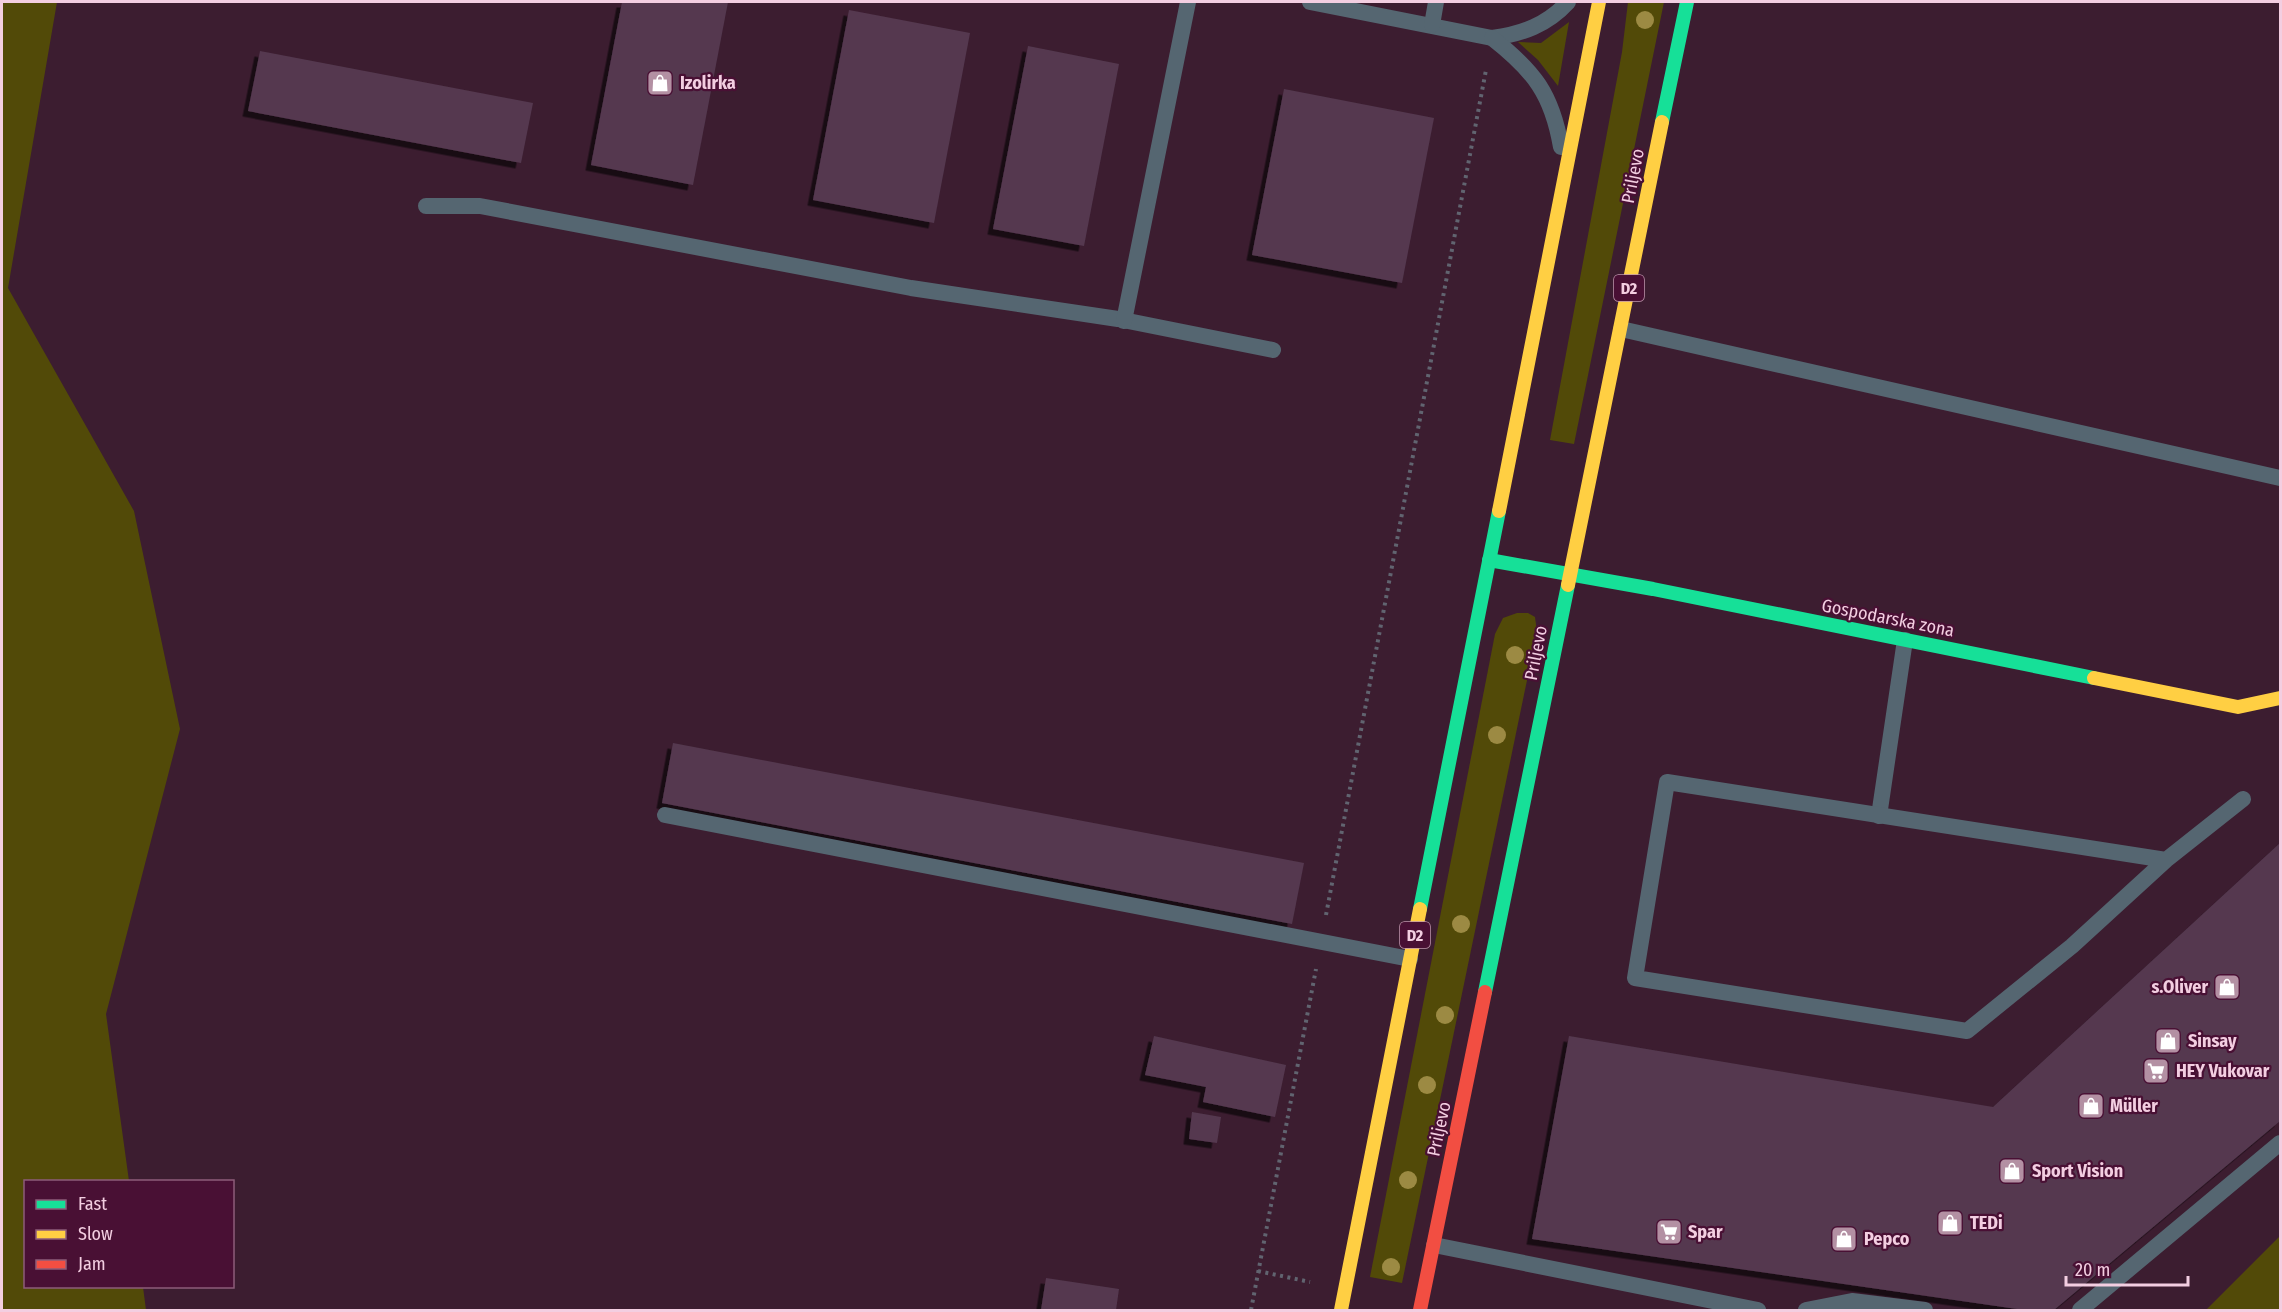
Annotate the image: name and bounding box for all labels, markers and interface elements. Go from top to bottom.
shop icon: Izolirka [645,68,675,98]
place label: Izolirka [680,72,736,94]
street label: Priljevo [1617,147,1649,205]
road number: D2 [1614,275,1644,301]
street label: Gospodarska zona [1820,594,1956,642]
street label: Priljevo [1520,624,1552,682]
road number: D2 [1400,922,1430,948]
shop icon: s.Oliver [2212,972,2242,1002]
place label: s.Oliver [2151,976,2208,998]
shop icon: Sinsay [2153,1026,2183,1056]
place label: Sinsay [2188,1030,2237,1052]
supermarket icon: HEY Vukovar [2141,1056,2171,1086]
place label: HEY Vukovar [2176,1060,2270,1082]
shop icon: Müller [2076,1091,2106,1121]
place label: Müller [2110,1095,2158,1117]
street label: Priljevo [1422,1100,1456,1158]
shop icon: Sport Vision [1997,1156,2027,1186]
place label: Sport Vision [2032,1160,2123,1182]
legend [24,1180,234,1288]
text: Fast [78,1193,107,1215]
shop icon: TEDi [1935,1208,1965,1238]
place label: TEDi [1970,1212,2003,1234]
supermarket icon: Spar [1654,1217,1684,1247]
place label: Spar [1688,1221,1723,1243]
text: Slow [78,1223,113,1245]
shop icon: Pepco [1829,1224,1859,1254]
place label: Pepco [1864,1228,1910,1250]
scale bar [2066,1249,2188,1287]
text: Jam [78,1253,106,1275]
text: 20 m [2075,1259,2110,1281]

